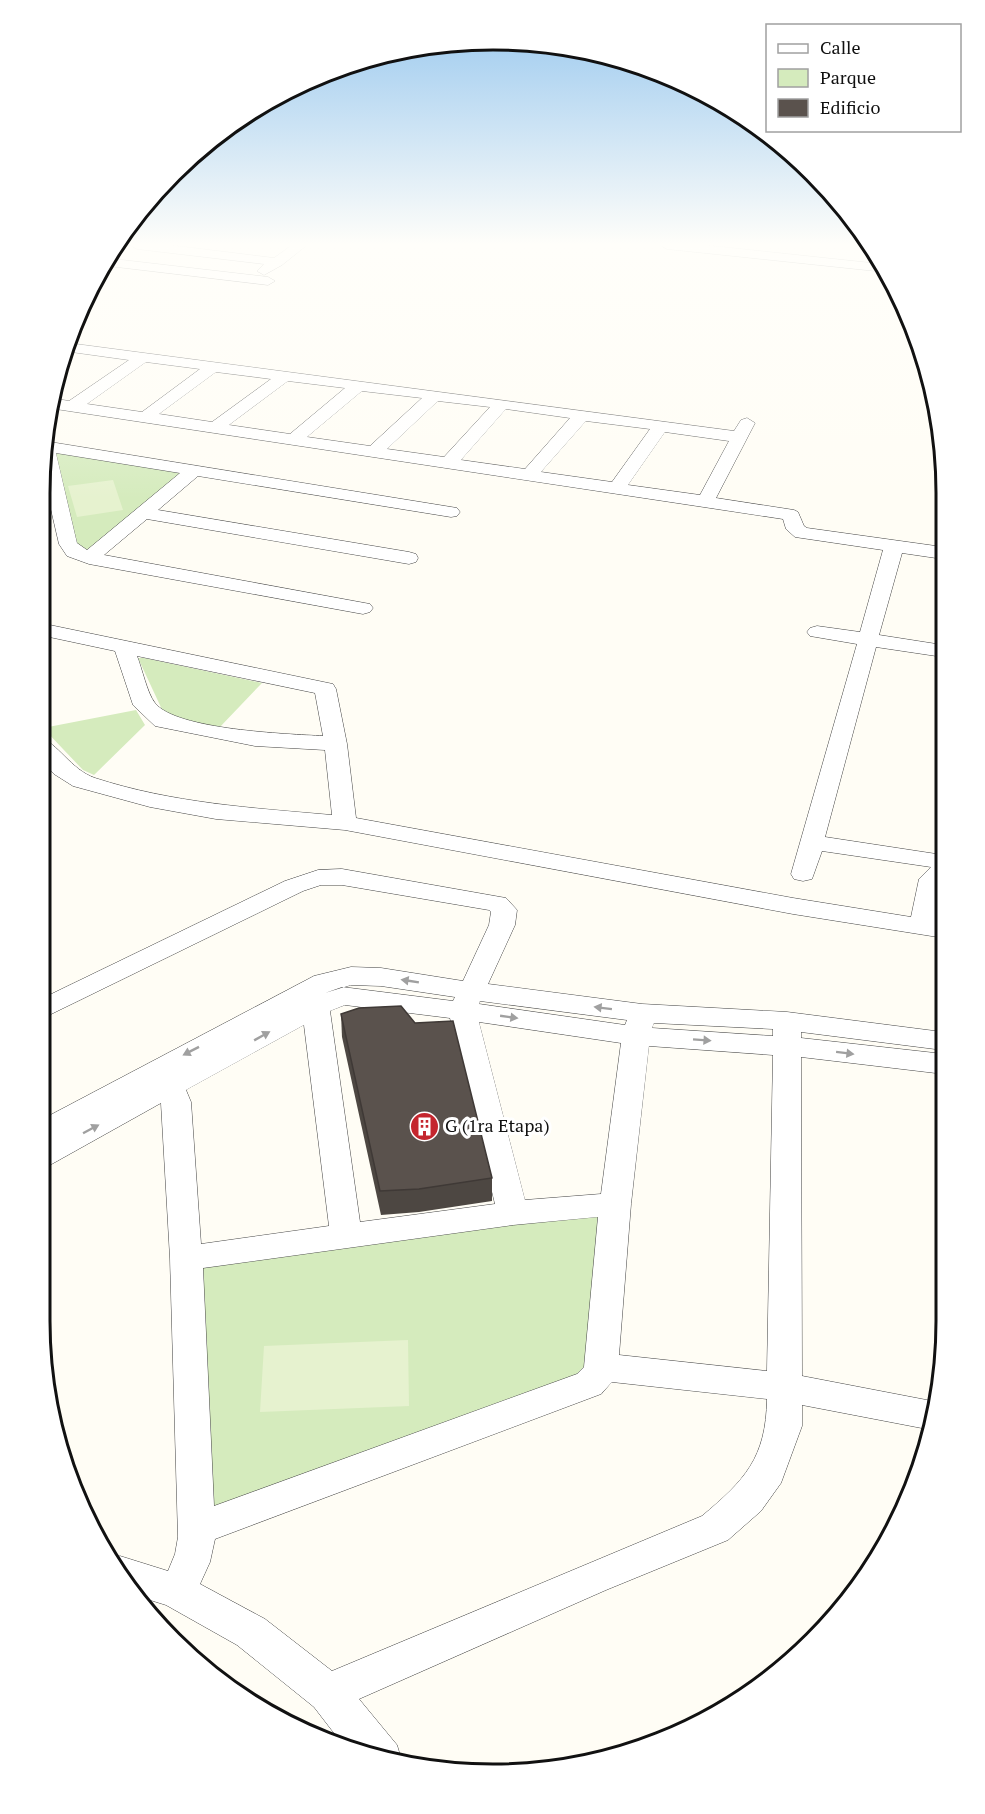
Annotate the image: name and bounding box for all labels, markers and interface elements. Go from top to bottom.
legend [766,24,961,132]
text: Calle [820,35,861,59]
text: Parque [820,65,876,89]
text: Edificio [820,95,880,119]
one-way arrow [400,977,419,986]
one-way arrow [594,1003,613,1013]
one-way arrow [500,1013,519,1022]
one-way arrow [254,1031,271,1041]
one-way arrow [693,1036,712,1045]
one-way arrow [182,1046,199,1056]
one-way arrow [836,1048,855,1057]
building icon: G (1ra Etapa) [408,1110,440,1142]
place label: G (1ra Etapa) [445,1113,550,1137]
one-way arrow [83,1124,100,1134]

